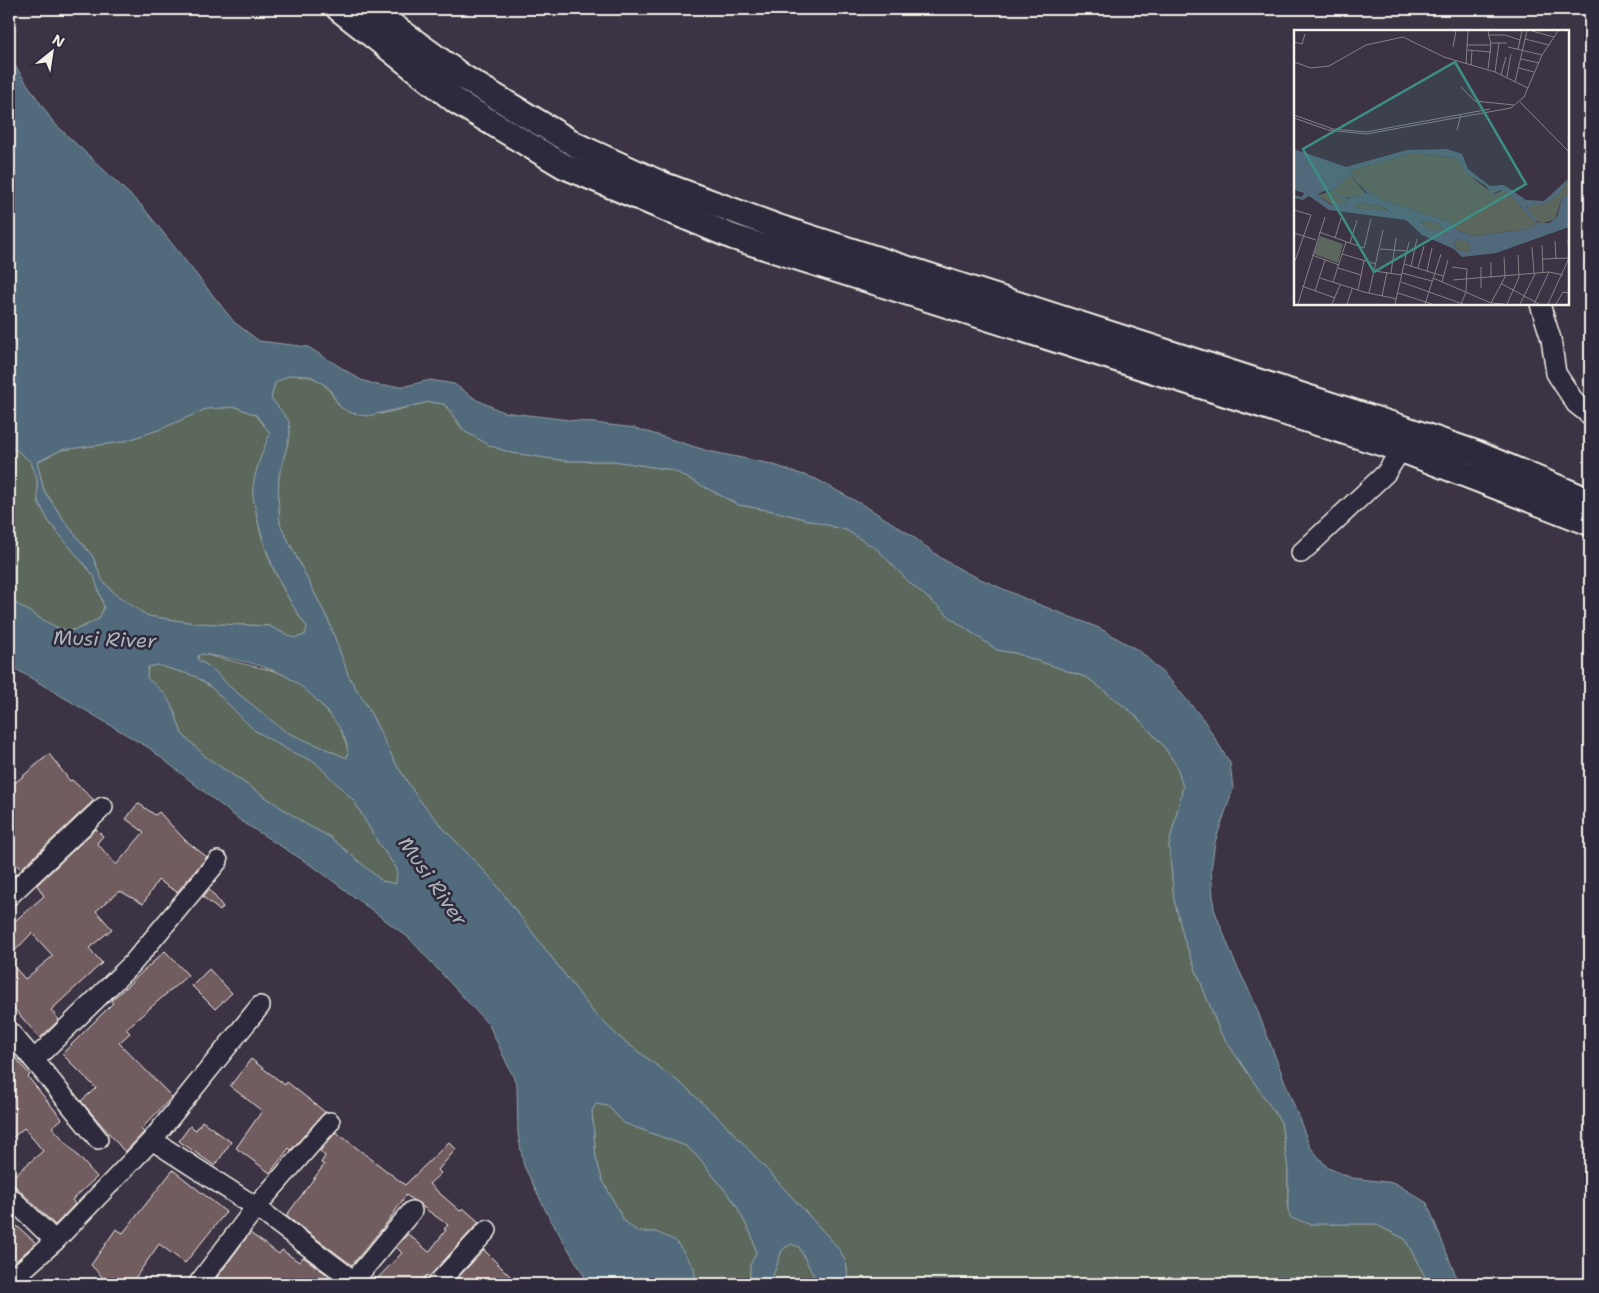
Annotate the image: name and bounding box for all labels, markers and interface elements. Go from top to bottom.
north arrow [28,28,78,78]
text: N [49,30,68,51]
inset map [1294,30,1569,305]
water label: Musi River [53,624,158,654]
water label: Musi River [393,831,474,931]

